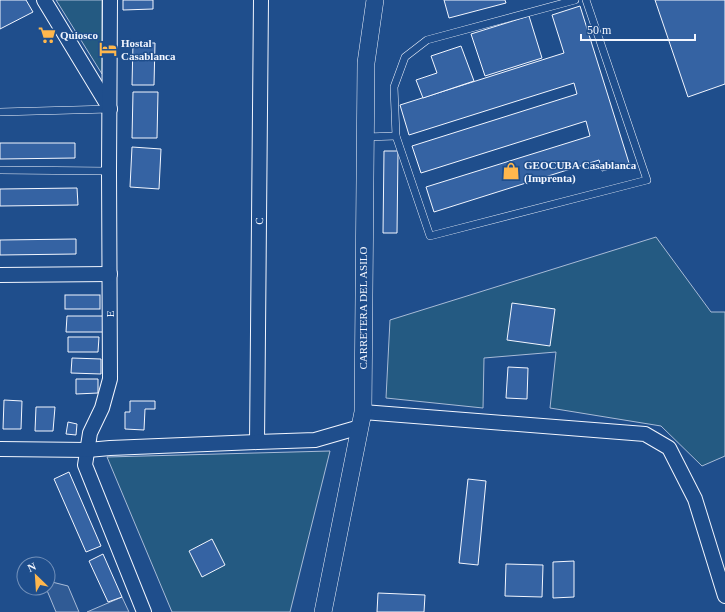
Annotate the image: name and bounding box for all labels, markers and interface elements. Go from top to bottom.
scale bar [581,16,695,42]
text: 50 m [587,23,612,37]
supermarket icon: Quiosco [37,25,57,45]
place label: Quiosco [60,29,98,41]
place label: Hostal Casablanca [121,37,176,62]
hotel icon: Hostal Casablanca [98,39,118,59]
place label: GEOCUBA Casablanca (Imprenta) [524,159,637,185]
shop icon: GEOCUBA Casablanca (Imprenta) [501,161,521,181]
street label: C [253,217,265,225]
street label: CARRETERA DEL ASILO [357,246,369,370]
street label: E [104,310,116,317]
north arrow [16,556,56,596]
text: N [26,560,38,574]

